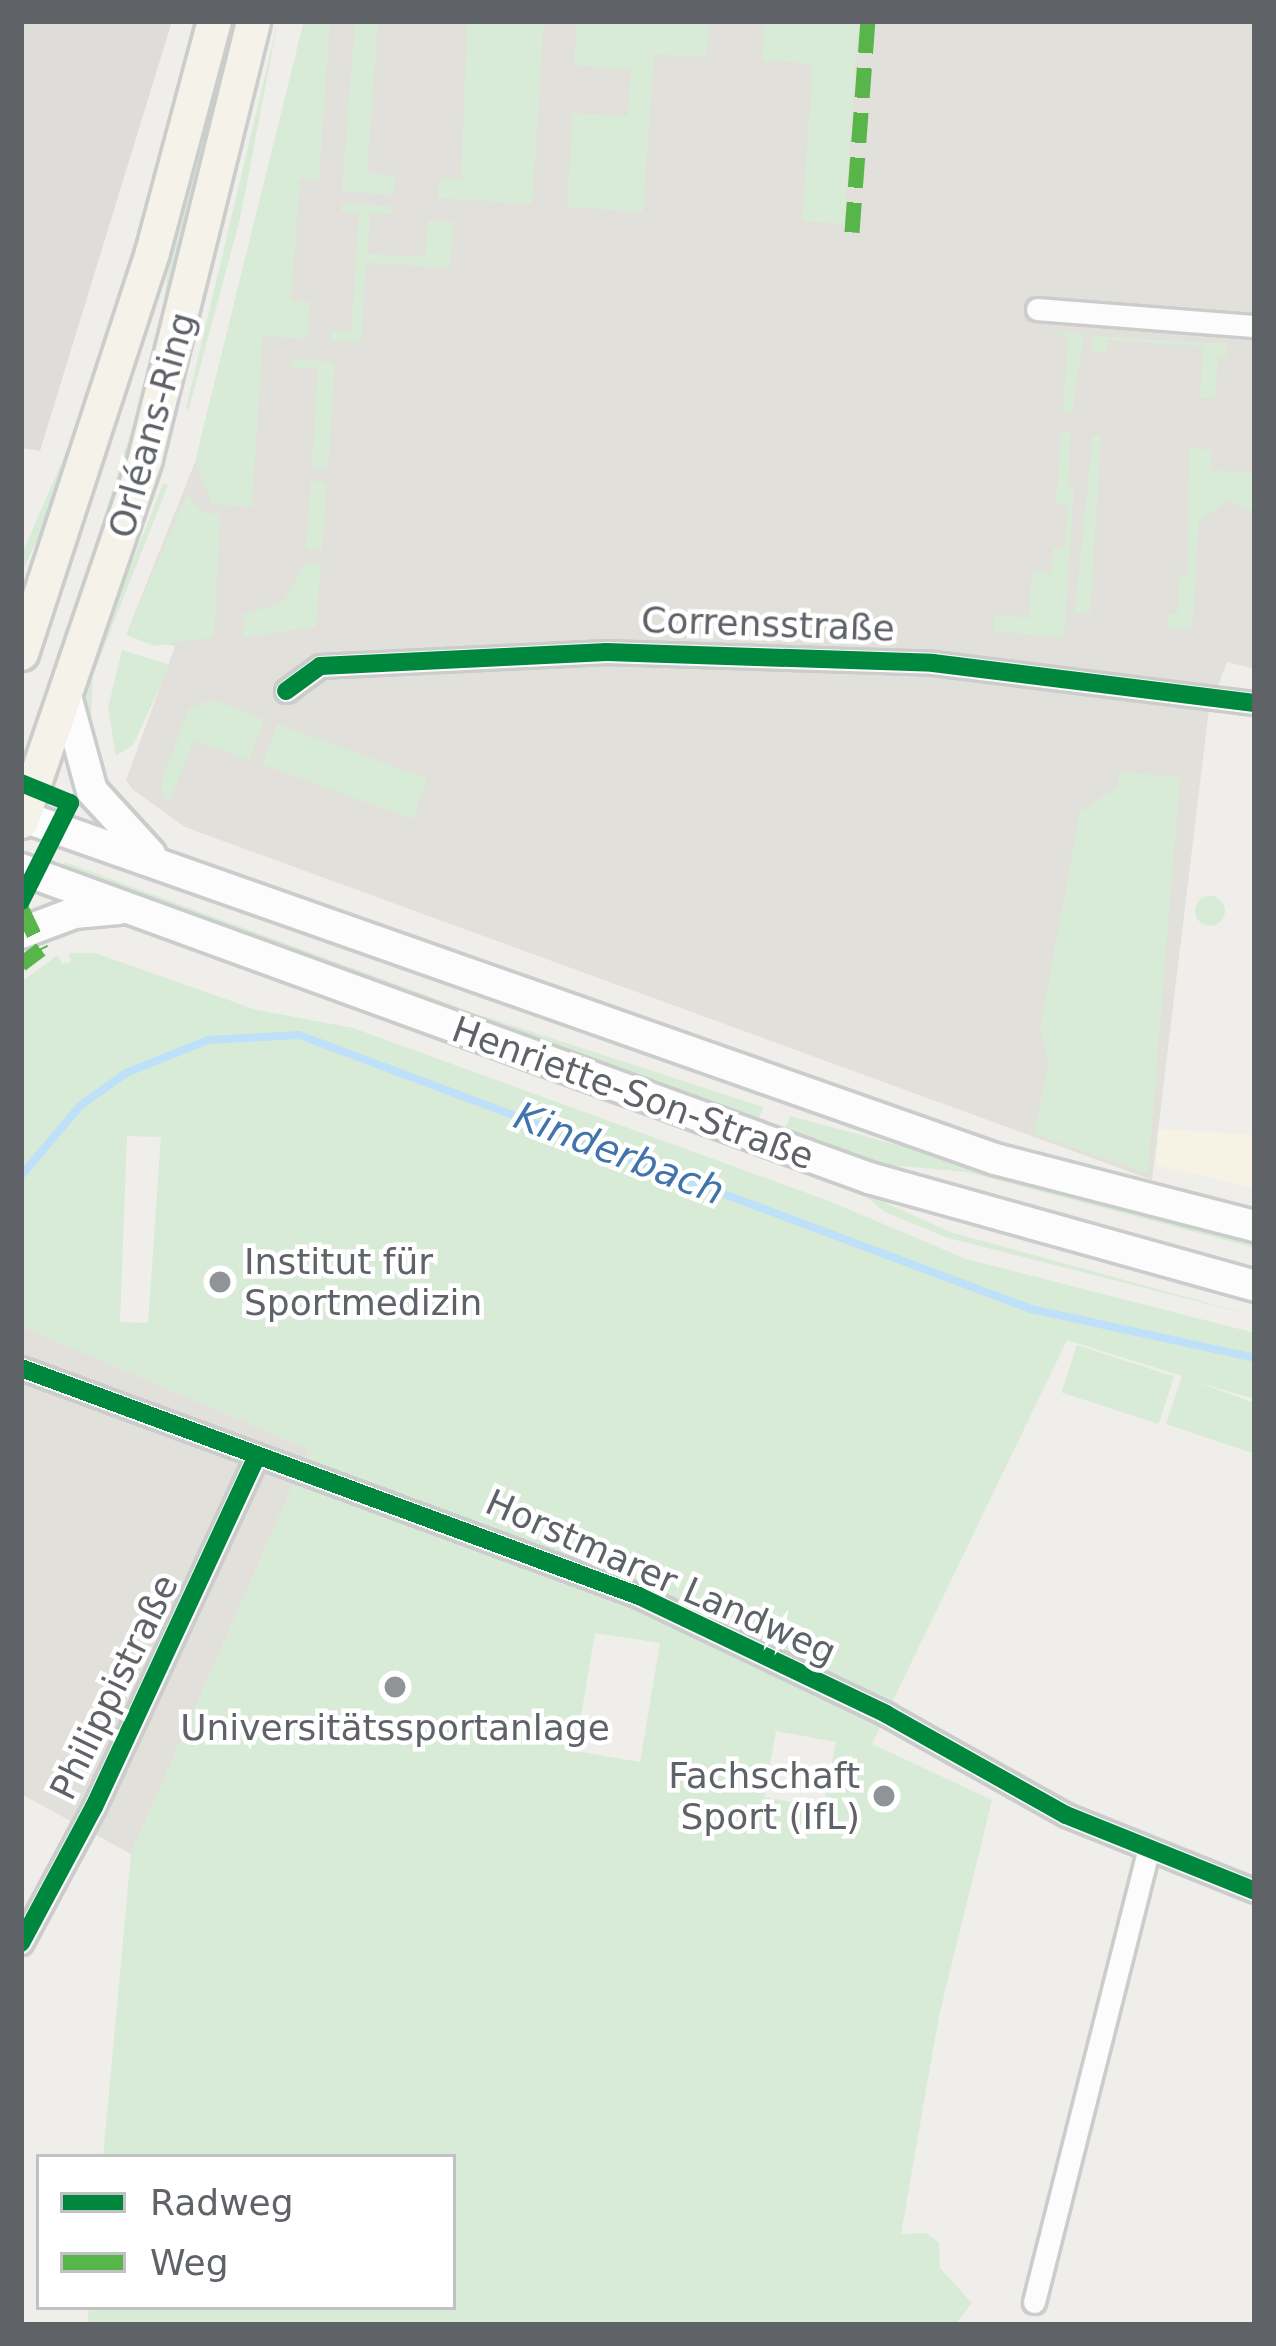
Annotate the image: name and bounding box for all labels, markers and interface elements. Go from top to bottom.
street label: Orléans-Ring [99,307,205,543]
street label: Corrensstraße [641,598,895,650]
street label: Henriette-Son-Straße [446,1007,820,1179]
water label: Kinderbach [508,1093,730,1215]
place label: Institut für Sportmedizin [244,1239,482,1324]
marker: Institut für Sportmedizin [207,1269,233,1295]
street label: Horstmarer Landweg [479,1480,843,1674]
street label: Philippistraße [41,1568,187,1806]
marker: Universitätssportanlage [382,1674,408,1700]
place label: Universitätssportanlage [180,1706,610,1750]
place label: Fachschaft Sport (IfL) [668,1753,860,1838]
marker: Fachschaft Sport (IfL) [871,1783,897,1809]
legend [36,2154,456,2310]
text: Radweg [150,2182,294,2223]
text: Weg [150,2242,229,2283]

